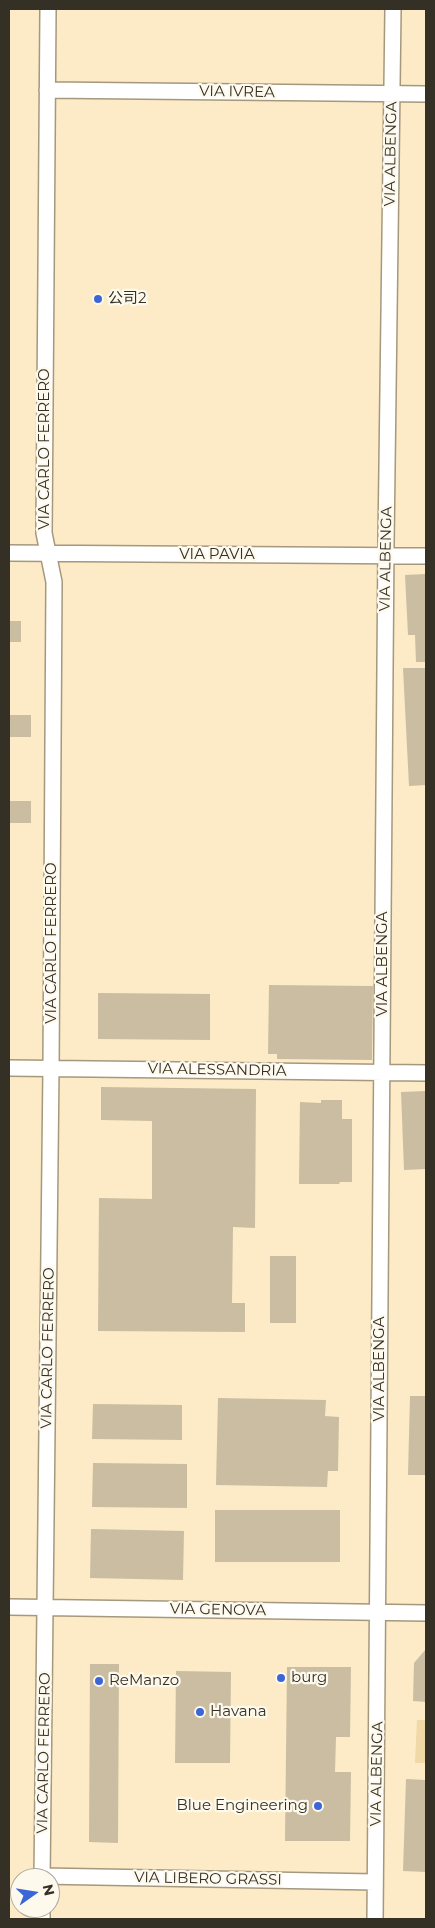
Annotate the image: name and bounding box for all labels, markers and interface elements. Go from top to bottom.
street label: VIA IVREA [199,82,275,102]
street label: VIA ALBENGA [381,101,401,207]
place label: 公司2 [108,290,147,308]
marker: 公司2 [92,293,104,305]
street label: VIA CARLO FERRERO [36,368,54,530]
street label: VIA ALBENGA [376,506,396,612]
street label: VIA PAVIA [179,546,255,564]
street label: VIA CARLO FERRERO [43,862,61,1024]
street label: VIA ALBENGA [374,912,392,1016]
street label: VIA ALESSANDRIA [147,1060,287,1080]
street label: VIA CARLO FERRERO [38,1267,58,1429]
street label: VIA ALBENGA [371,1317,389,1421]
street label: VIA GENOVA [170,1600,266,1620]
place label: burg [291,1669,327,1687]
street label: VIA CARLO FERRERO [34,1672,54,1834]
place label: ReManzo [109,1672,179,1690]
marker: burg [275,1672,287,1684]
marker: ReManzo [93,1675,105,1687]
place label: Havana [210,1703,267,1721]
marker: Havana [194,1706,206,1718]
street label: VIA ALBENGA [367,1721,387,1827]
place label: Blue Engineering [176,1797,308,1815]
marker: Blue Engineering [312,1800,324,1812]
north arrow [10,1868,60,1918]
street label: VIA LIBERO GRASSI [134,1869,282,1889]
text: N [39,1882,59,1897]

